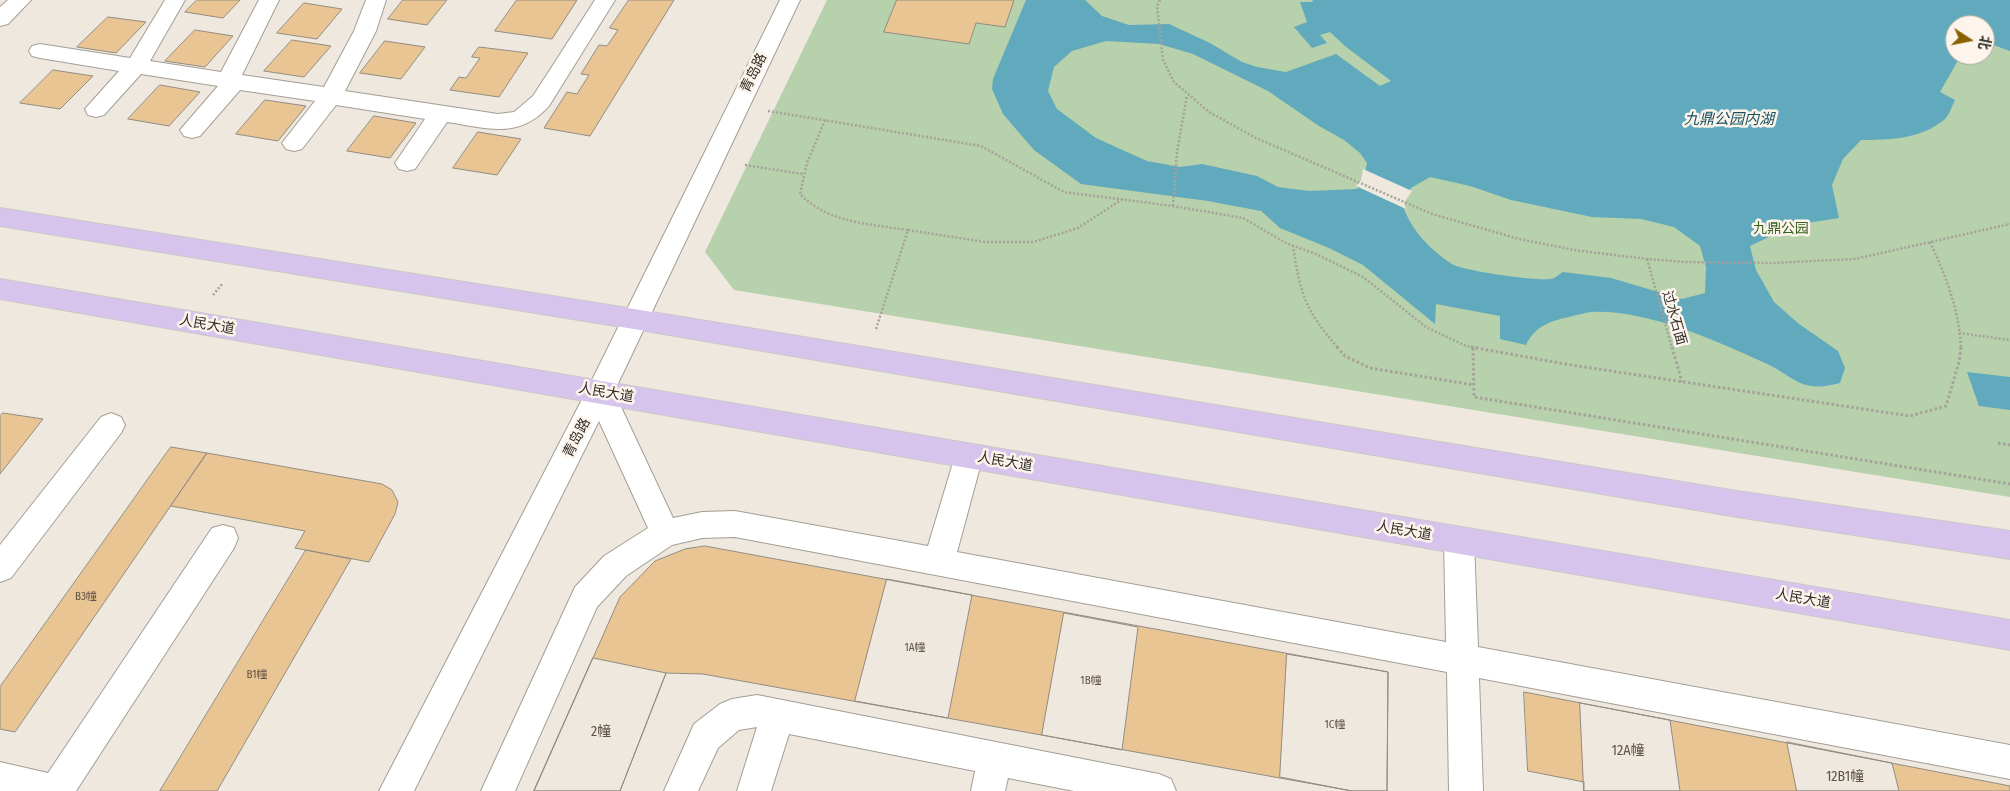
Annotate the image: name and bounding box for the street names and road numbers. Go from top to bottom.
street label: 青岛路 [737,50,771,96]
street label: 过水石面 [1658,289,1690,347]
street label: 人民大道 [178,312,236,338]
street label: 人民大道 [577,380,635,406]
street label: 青岛路 [560,415,594,461]
street label: 人民大道 [976,449,1034,475]
street label: 人民大道 [1375,518,1433,544]
street label: 人民大道 [1774,586,1832,612]

